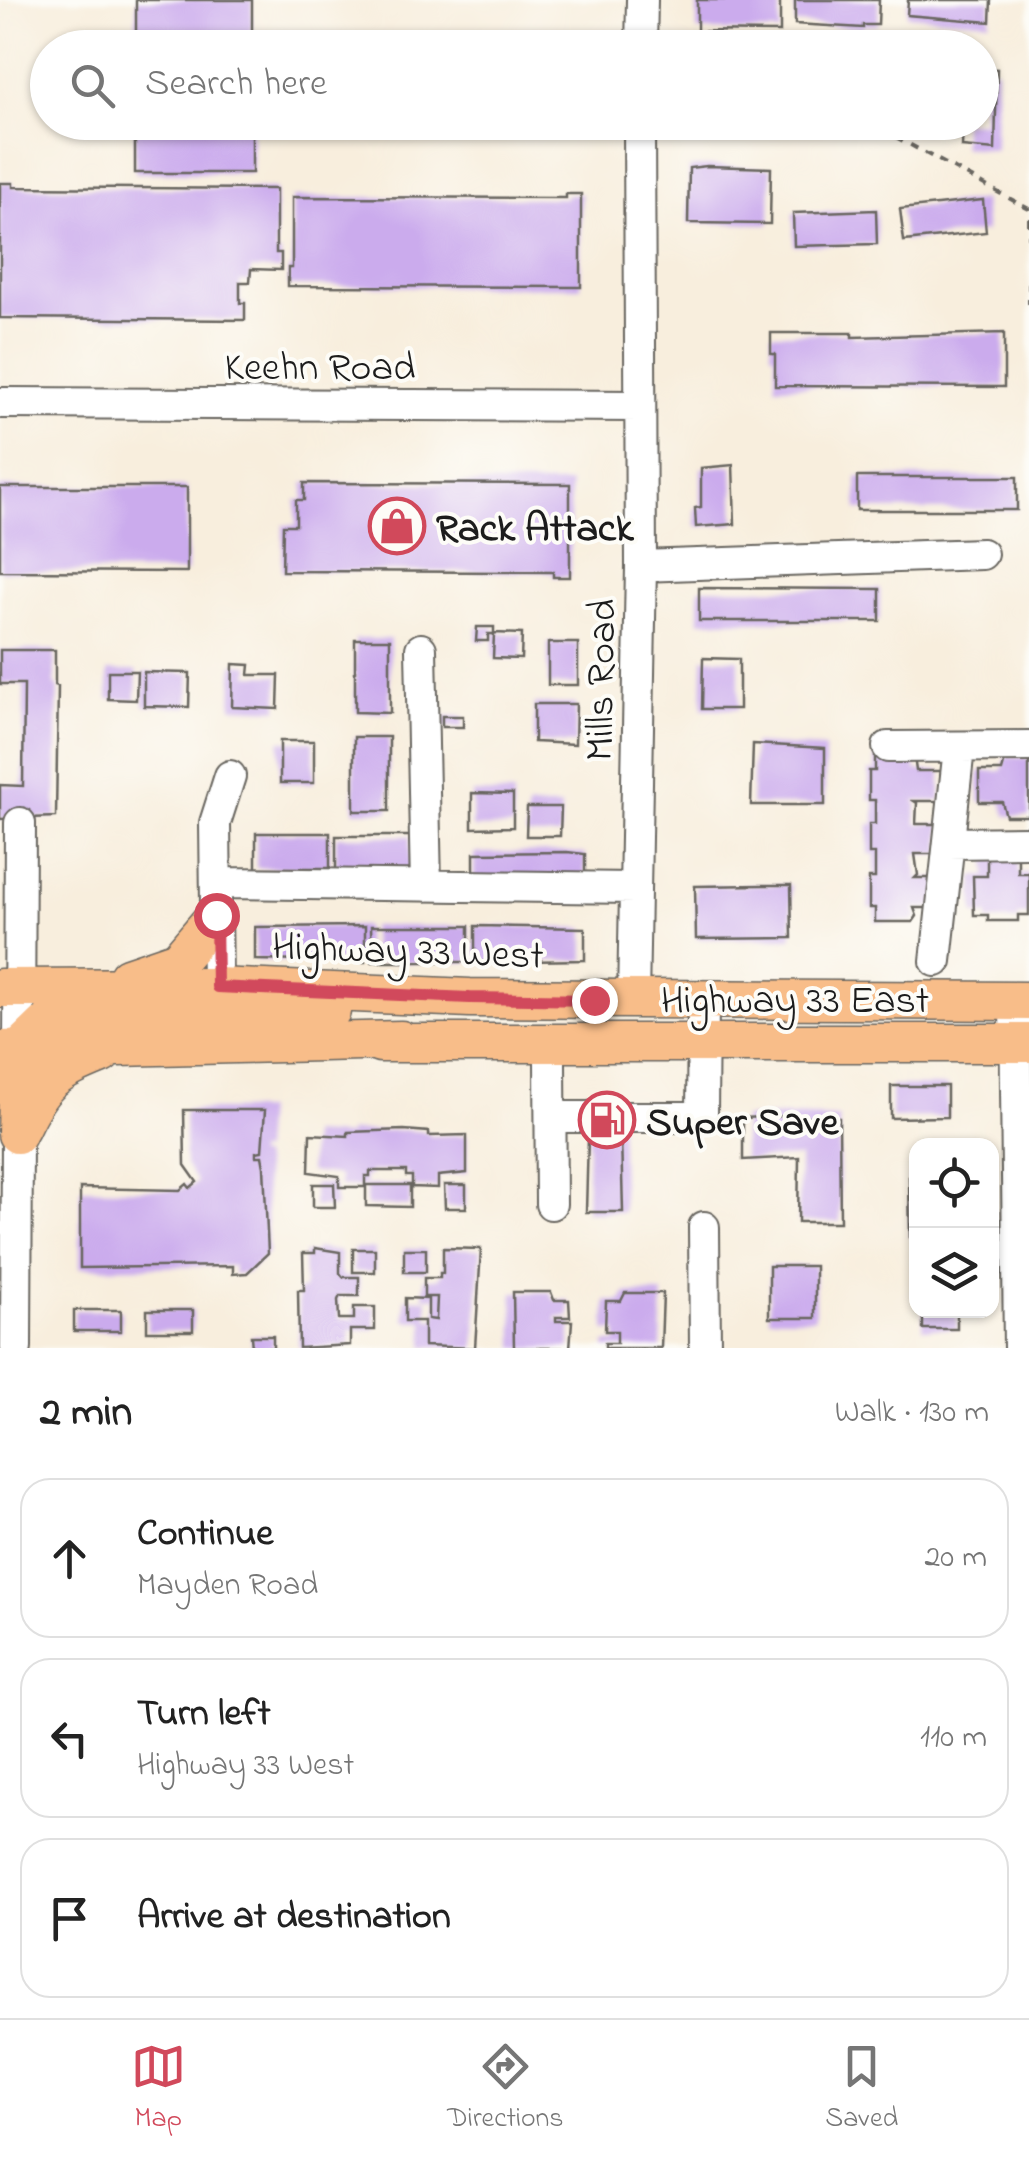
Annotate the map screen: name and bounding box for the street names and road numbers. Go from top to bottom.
street label: Keehn Road [225,340,415,399]
street label: Mills Road [573,598,634,762]
street label: Highway 33 West [271,919,545,988]
street label: Highway 33 East [661,973,929,1032]

